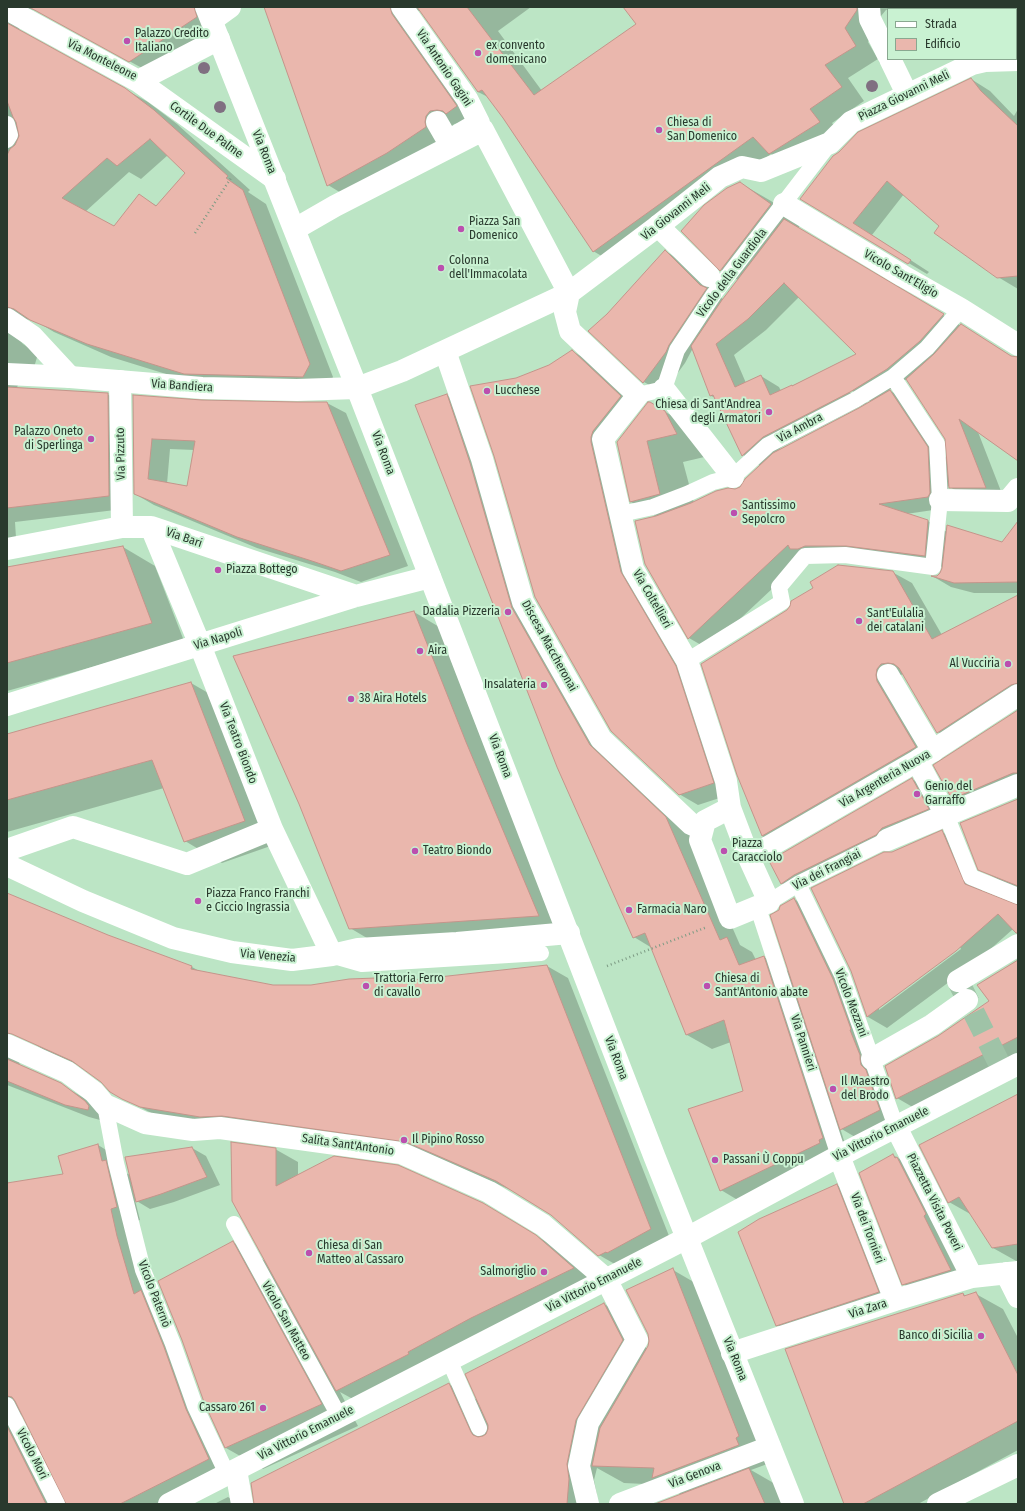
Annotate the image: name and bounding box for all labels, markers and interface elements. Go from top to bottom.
legend [887,8,1017,60]
text: Strada [925,17,957,31]
place label: Palazzo Credito Italiano [135,27,209,55]
street label: Via Antonio Gagini [413,27,475,109]
street label: Via Monteleone [65,36,139,84]
marker: Palazzo Credito Italiano [122,36,132,46]
text: Edificio [925,37,961,51]
place label: ex convento domenicano [486,39,547,67]
marker: ex convento domenicano [473,48,483,58]
street label: Piazza Giovanni Meli [856,68,952,124]
street label: Cortile Due Palme [167,99,245,161]
place label: Chiesa di San Domenico [667,116,737,144]
marker: Chiesa di San Domenico [654,125,664,135]
street label: Via Roma [249,128,279,176]
street label: Via Giovanni Meli [638,180,714,244]
place label: Piazza San Domenico [469,215,520,243]
marker: Piazza San Domenico [456,224,466,234]
street label: Vicolo della Guardiola [694,226,770,320]
street label: Vicolo Sant'Eligio [861,247,941,301]
place label: Colonna dell'Immacolata [449,254,527,282]
marker: Colonna dell'Immacolata [436,263,446,273]
street label: Via Bandiera [151,377,213,395]
place label: Lucchese [495,384,540,398]
marker: Lucchese [482,386,492,396]
place label: Chiesa di Sant'Andrea degli Armatori [655,398,761,426]
marker: Chiesa di Sant'Andrea degli Armatori [764,407,774,417]
street label: Via Ambra [775,410,825,446]
place label: Palazzo Oneto di Sperlinga [14,425,83,453]
street label: Via Pizzuto [113,427,129,481]
street label: Via Roma [368,429,398,477]
marker: Palazzo Oneto di Sperlinga [86,434,96,444]
place label: Santissimo Sepolcro [742,499,796,527]
marker: Santissimo Sepolcro [729,508,739,518]
street label: Via Bari [164,525,204,551]
place label: Piazza Bottego [226,563,297,577]
marker: Piazza Bottego [213,565,223,575]
street label: Via Coltellieri [629,567,675,631]
street label: Discesa Maccheronai [518,598,580,694]
place label: Dadalia Pizzeria [422,605,500,619]
marker: Dadalia Pizzeria [503,607,513,617]
place label: Sant'Eulalia dei catalani [867,607,924,635]
marker: Sant'Eulalia dei catalani [854,616,864,626]
street label: Via Napoli [192,625,244,653]
place label: Aira [428,644,447,658]
marker: Aira [415,646,425,656]
place label: Al Vucciria [949,657,1000,671]
marker: Al Vucciria [1003,659,1013,669]
place label: Insalateria [484,678,536,692]
marker: Insalateria [539,680,549,690]
place label: 38 Aira Hotels [359,692,427,706]
marker: 38 Aira Hotels [346,694,356,704]
street label: Via Teatro Biondo [216,700,260,786]
street label: Via Roma [485,732,515,780]
street label: Via Argenteria Nuova [837,747,933,811]
place label: Genio del Garraffo [925,780,972,808]
marker: Genio del Garraffo [912,789,922,799]
place label: Piazza Caracciolo [732,837,782,865]
place label: Teatro Biondo [423,844,491,858]
marker: Teatro Biondo [410,846,420,856]
marker: Piazza Caracciolo [719,846,729,856]
street label: Via dei Frangiai [791,847,863,893]
place label: Piazza Franco Franchi e Ciccio Ingrassia [206,887,309,915]
marker: Piazza Franco Franchi e Ciccio Ingrassia [193,896,203,906]
place label: Farmacia Naro [637,903,707,917]
marker: Farmacia Naro [624,905,634,915]
street label: Via Venezia [240,946,296,966]
street label: Vicolo Mezzani [831,967,871,1039]
place label: Trattoria Ferro di cavallo [374,972,444,1000]
place label: Chiesa di Sant'Antonio abate [715,972,808,1000]
marker: Trattoria Ferro di cavallo [361,981,371,991]
marker: Chiesa di Sant'Antonio abate [702,981,712,991]
street label: Via Pannieri [787,1013,819,1073]
street label: Via Roma [601,1034,631,1082]
place label: Il Maestro del Brodo [841,1075,890,1103]
marker: Il Maestro del Brodo [828,1084,838,1094]
street label: Via Vittorio Emanuele [831,1104,931,1164]
street label: Salita Sant'Antonio [301,1131,395,1159]
place label: Il Pipino Rosso [412,1133,484,1147]
marker: Il Pipino Rosso [399,1135,409,1145]
street label: Piazzetta Visita Poveri [903,1151,965,1253]
place label: Passani Ù Coppu [723,1153,804,1167]
marker: Passani Ù Coppu [710,1155,720,1165]
street label: Via dei Tornieri [847,1191,887,1265]
place label: Chiesa di San Matteo al Cassaro [317,1239,404,1267]
marker: Chiesa di San Matteo al Cassaro [304,1248,314,1258]
street label: Via Vittorio Emanuele [544,1255,644,1315]
street label: Vicolo Paternò [135,1258,173,1330]
place label: Salmoriglio [480,1265,536,1279]
marker: Salmoriglio [539,1267,549,1277]
street label: Vicolo San Matteo [258,1279,314,1363]
street label: Via Zara [847,1296,889,1322]
place label: Banco di Sicilia [899,1329,973,1343]
marker: Banco di Sicilia [976,1331,986,1341]
street label: Via Roma [720,1335,750,1383]
place label: Cassaro 261 [199,1401,255,1415]
street label: Via Vittorio Emanuele [256,1403,356,1463]
marker: Cassaro 261 [258,1403,268,1413]
street label: Vicolo Mori [13,1426,51,1482]
street label: Via Genova [667,1459,723,1491]

